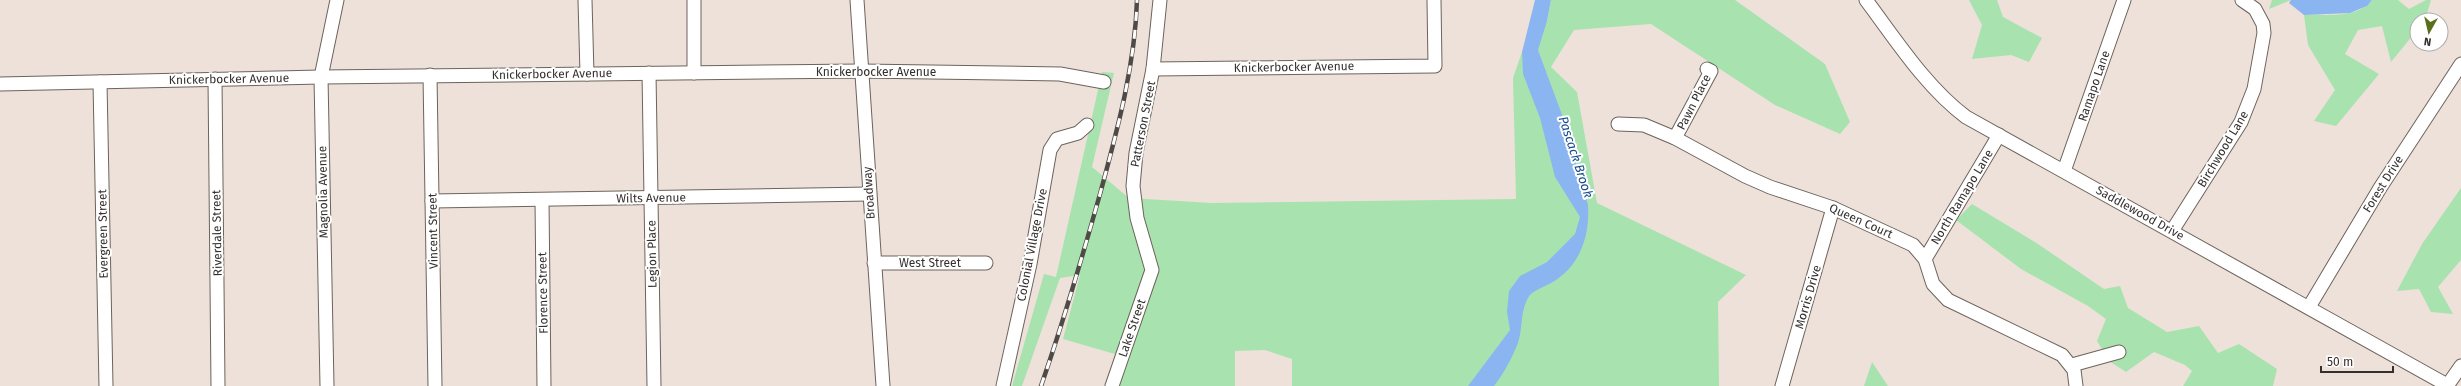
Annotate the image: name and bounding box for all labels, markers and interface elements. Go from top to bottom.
north arrow [2409,12,2449,52]
text: N [2423,34,2432,48]
street label: Ramapo Lane [2075,49,2113,123]
street label: Knickerbocker Avenue [1234,59,1354,75]
street label: Knickerbocker Avenue [816,65,936,79]
street label: Knickerbocker Avenue [492,66,612,82]
street label: Knickerbocker Avenue [169,71,289,87]
street label: Pawn Place [1674,72,1714,132]
street label: Patterson Street [1128,79,1158,168]
street label: Birchwood Lane [2195,108,2251,190]
water label: Pascack Brook [1556,114,1596,200]
street label: Magnolia Avenue [315,146,331,238]
street label: North Ramapo Lane [1928,147,1996,247]
street label: Forest Drive [2360,153,2406,215]
street label: Broadway [860,166,878,220]
street label: Saddlewood Drive [2094,183,2186,243]
street label: Colonial Village Drive [1014,187,1050,303]
street label: Evergreen Street [95,189,111,279]
street label: Riverdale Street [209,189,225,276]
street label: Wilts Avenue [616,190,686,206]
street label: Vincent Street [425,192,441,269]
street label: Queen Court [1827,201,1896,241]
street label: Legion Place [644,220,660,288]
street label: Florence Street [535,251,551,334]
street label: West Street [899,256,962,270]
street label: Morris Drive [1792,263,1824,331]
street label: Lake Street [1115,296,1149,359]
scale bar [2321,348,2393,374]
text: 50 m [2327,355,2353,369]

